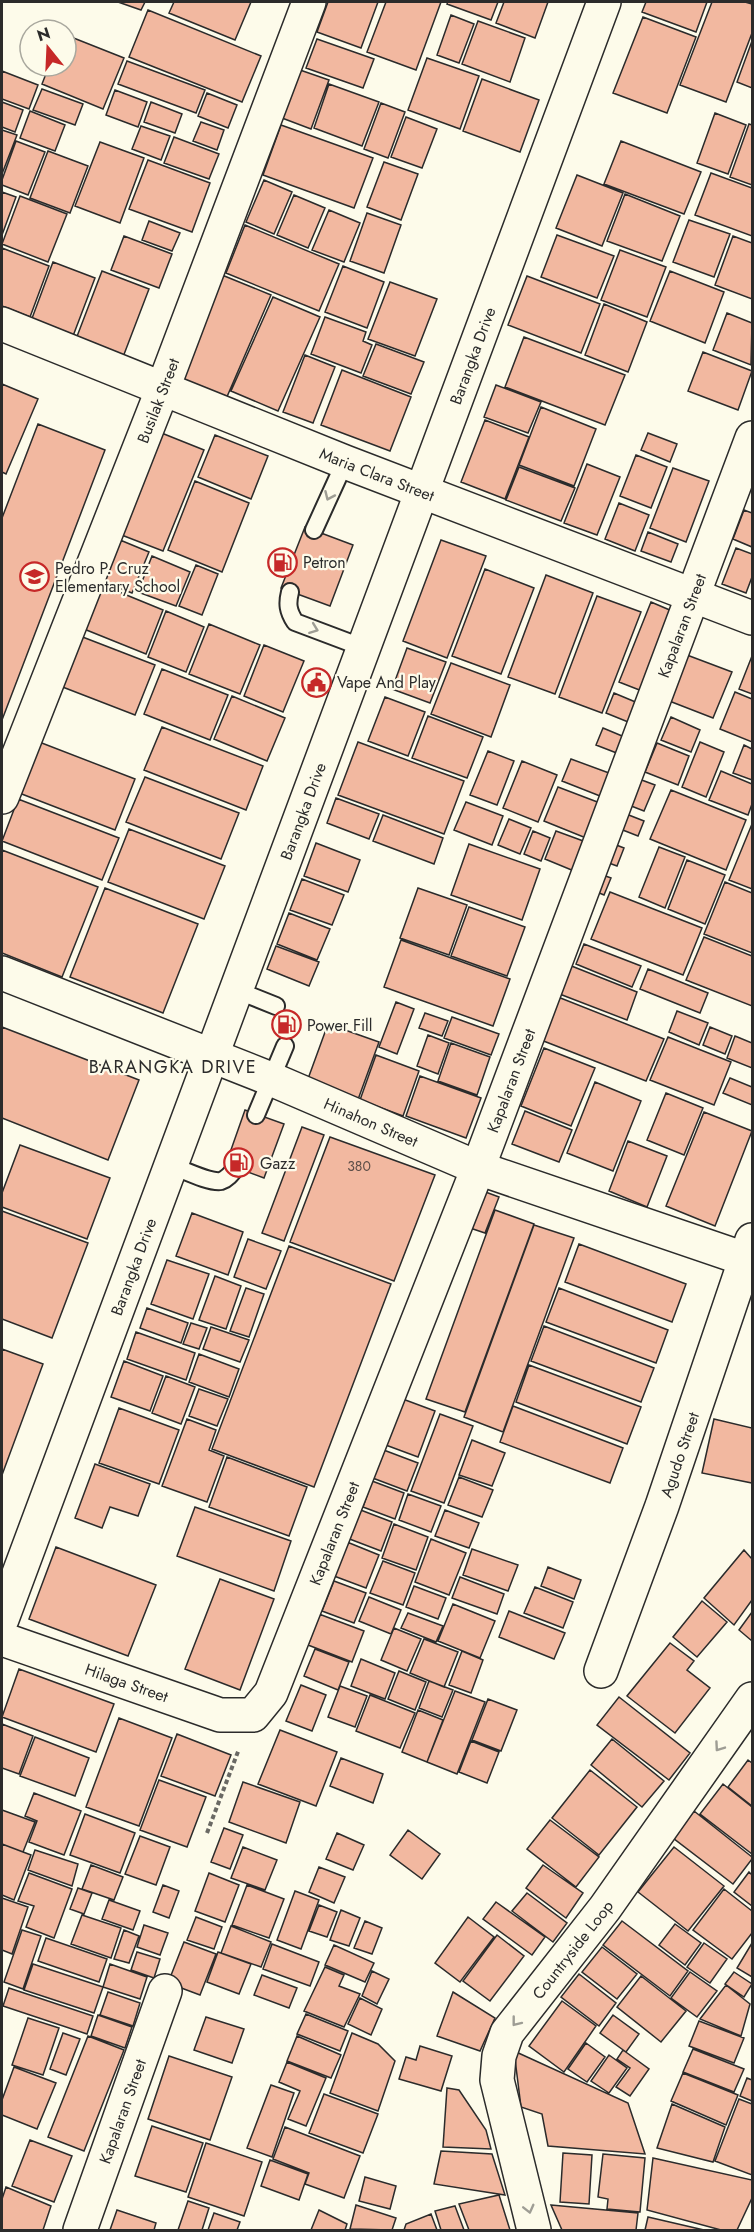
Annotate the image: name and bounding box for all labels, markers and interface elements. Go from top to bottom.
north arrow [18,18,78,78]
text: N [34,21,53,47]
street label: Barangka Drive [444,304,501,408]
street label: Busilak Street [131,355,185,446]
street label: Maria Clara Street [316,441,438,507]
one-way arrow [325,490,337,501]
fuel station icon: Petron [266,546,298,578]
place label: Petron [303,551,346,574]
place label: Pedro P. Cruz Elementary School [55,557,180,598]
school or university icon: Pedro P. Cruz Elementary School [18,561,50,593]
street label: Kapalaran Street [652,570,712,681]
one-way arrow [308,622,319,634]
public building icon: Vape And Play [300,666,332,698]
place label: Vape And Play [337,671,437,694]
street label: Barangka Drive [274,759,331,863]
fuel station icon: Power Fill [270,1009,302,1041]
place label: Power Fill [307,1014,372,1037]
street label: Kapalaran Street [481,1025,541,1136]
district label: BARANGKA DRIVE [89,1054,257,1080]
street label: Hinahon Street [320,1092,422,1152]
fuel station icon: Gazz [223,1147,255,1179]
place label: Gazz [260,1152,296,1175]
house number: 380 [347,1156,371,1176]
street label: Barangka Drive [105,1215,162,1319]
street label: Agudo Street [654,1409,705,1501]
street label: Kapalaran Street [303,1478,365,1588]
street label: Hilaga Street [82,1657,172,1708]
one-way arrow [715,1740,726,1751]
street label: Countryside Loop [526,1895,619,2004]
one-way arrow [513,2015,524,2026]
street label: Kapalaran Street [93,2056,151,2167]
one-way arrow [522,2204,535,2214]

